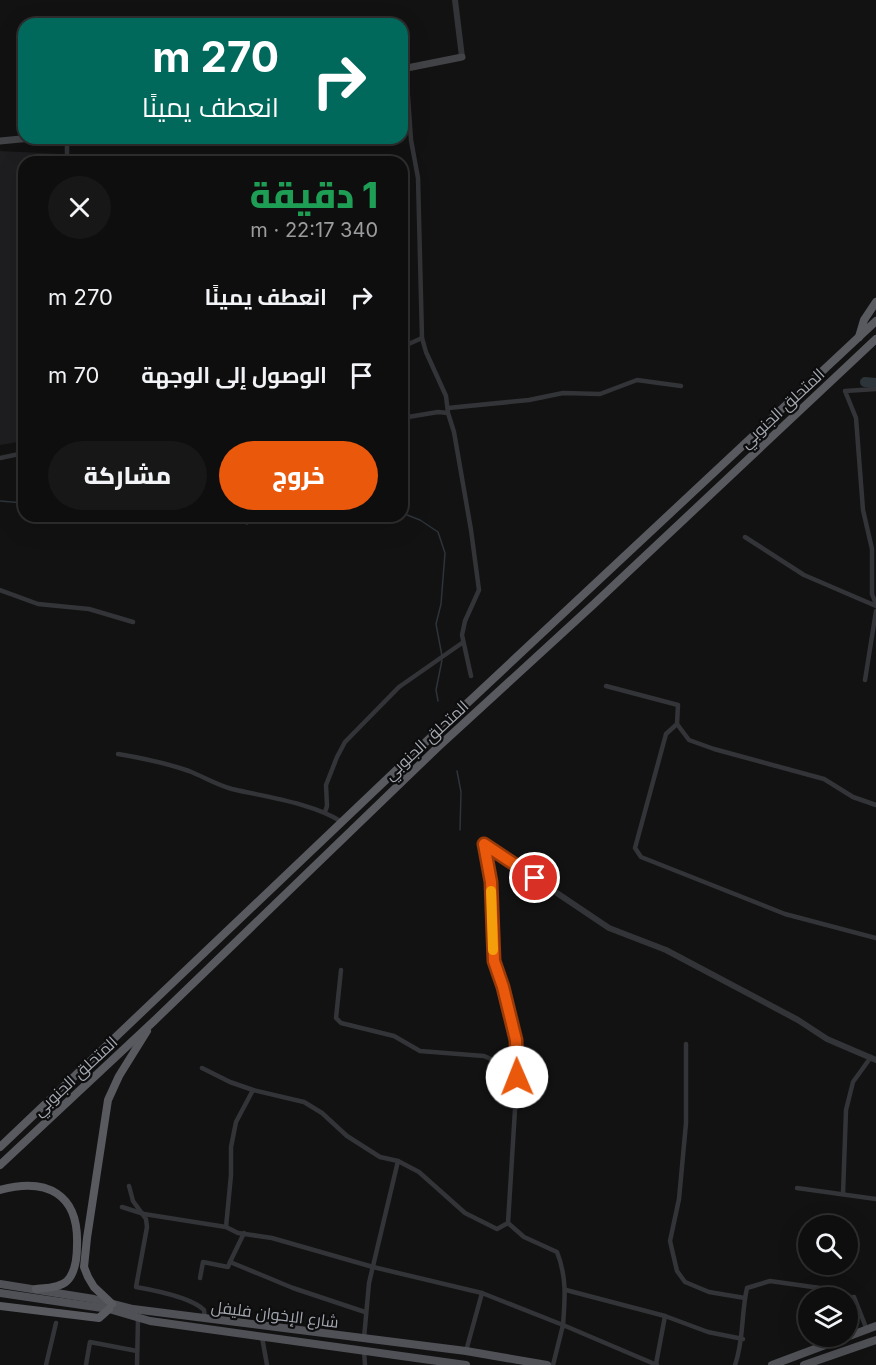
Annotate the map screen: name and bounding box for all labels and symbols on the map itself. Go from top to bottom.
street label: المتحلق الجنوبي [736,364,831,455]
street label: المتحلق الجنوبي [380,696,475,787]
pin [509,852,560,903]
street label: المتحلق الجنوبي [29,1032,124,1123]
position arrow [485,1045,549,1109]
street label: شارع الإخوان فليفل [210,1296,340,1334]

